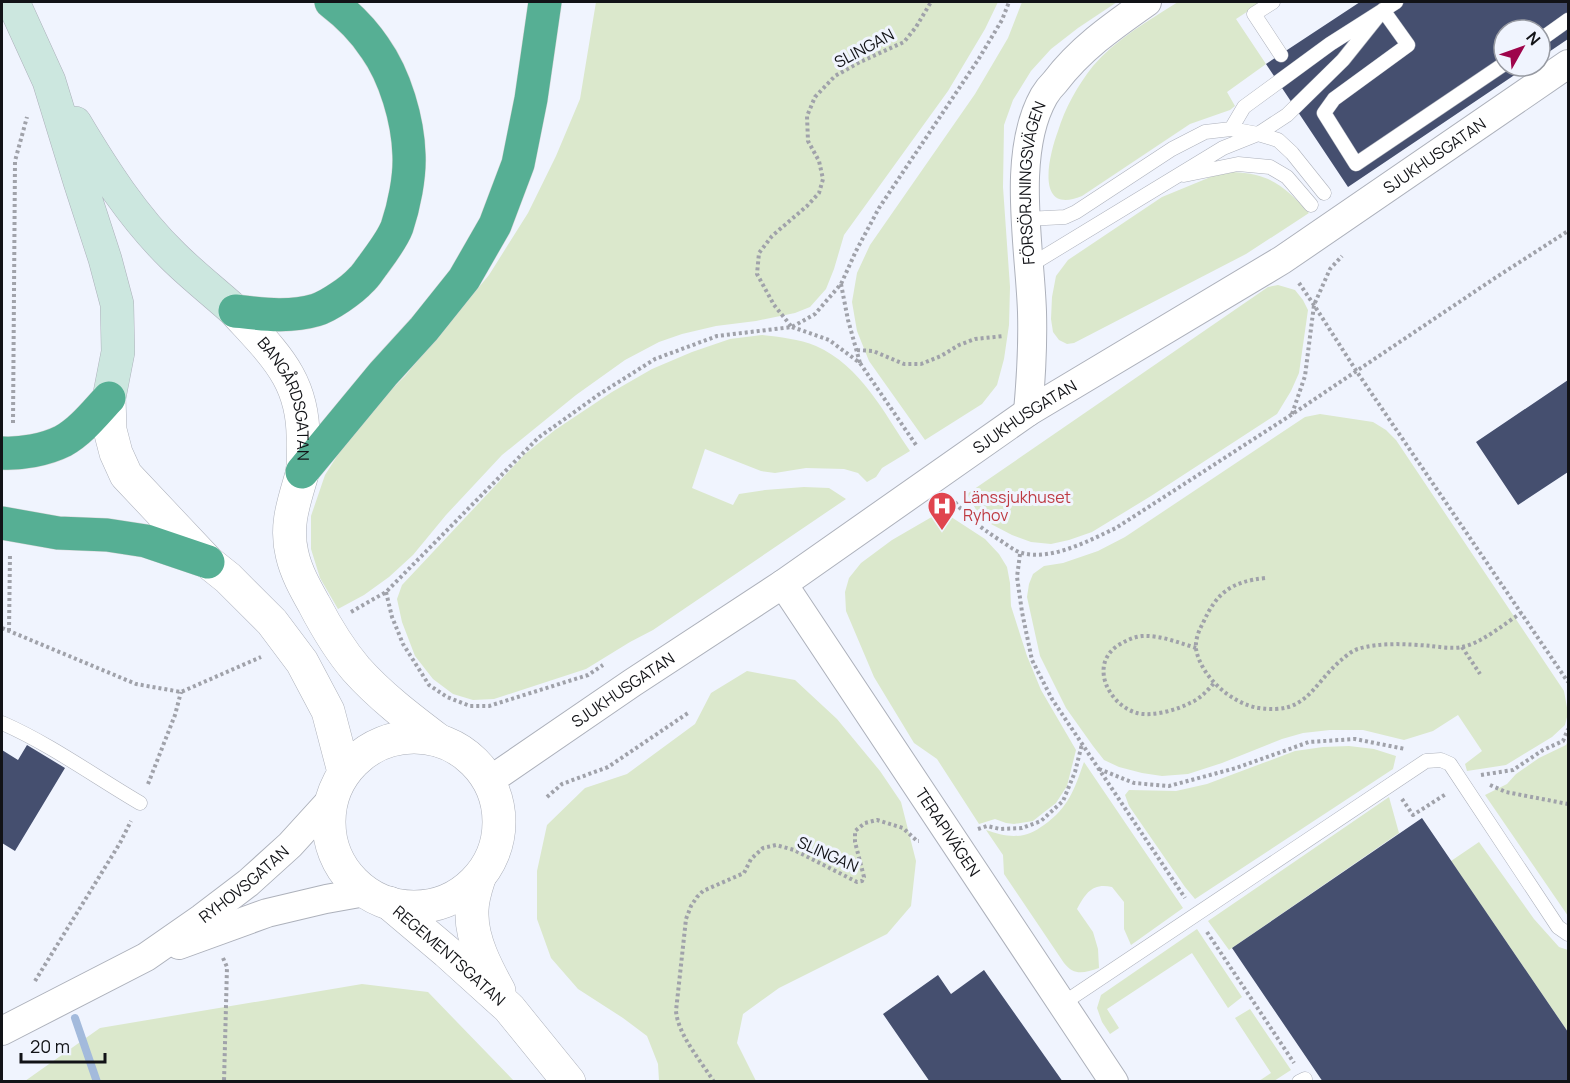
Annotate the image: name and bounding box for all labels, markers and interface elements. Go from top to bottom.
north arrow [1492,18,1552,78]
street label: SLINGAN [830,23,898,73]
text: N [1521,27,1546,50]
street label: FÖRSÖRJNINGSVÄGEN [1014,98,1051,266]
street label: SJUKHUSGATAN [1379,113,1490,199]
street label: BANGÅRDSGATAN [253,332,314,461]
street label: SJUKHUSGATAN [968,374,1081,459]
place label: Länssjukhuset Ryhov [963,486,1071,526]
hospital icon: Länssjukhuset Ryhov [926,490,958,532]
street label: SJUKHUSGATAN [567,647,679,732]
street label: TERAPIVÄGEN [911,784,985,881]
street label: SLINGAN [794,831,862,877]
street label: RYHOVSGATAN [194,840,293,928]
street label: REGEMENTSGATAN [389,900,510,1011]
scale bar [21,1026,105,1064]
text: 20 m [30,1034,70,1058]

